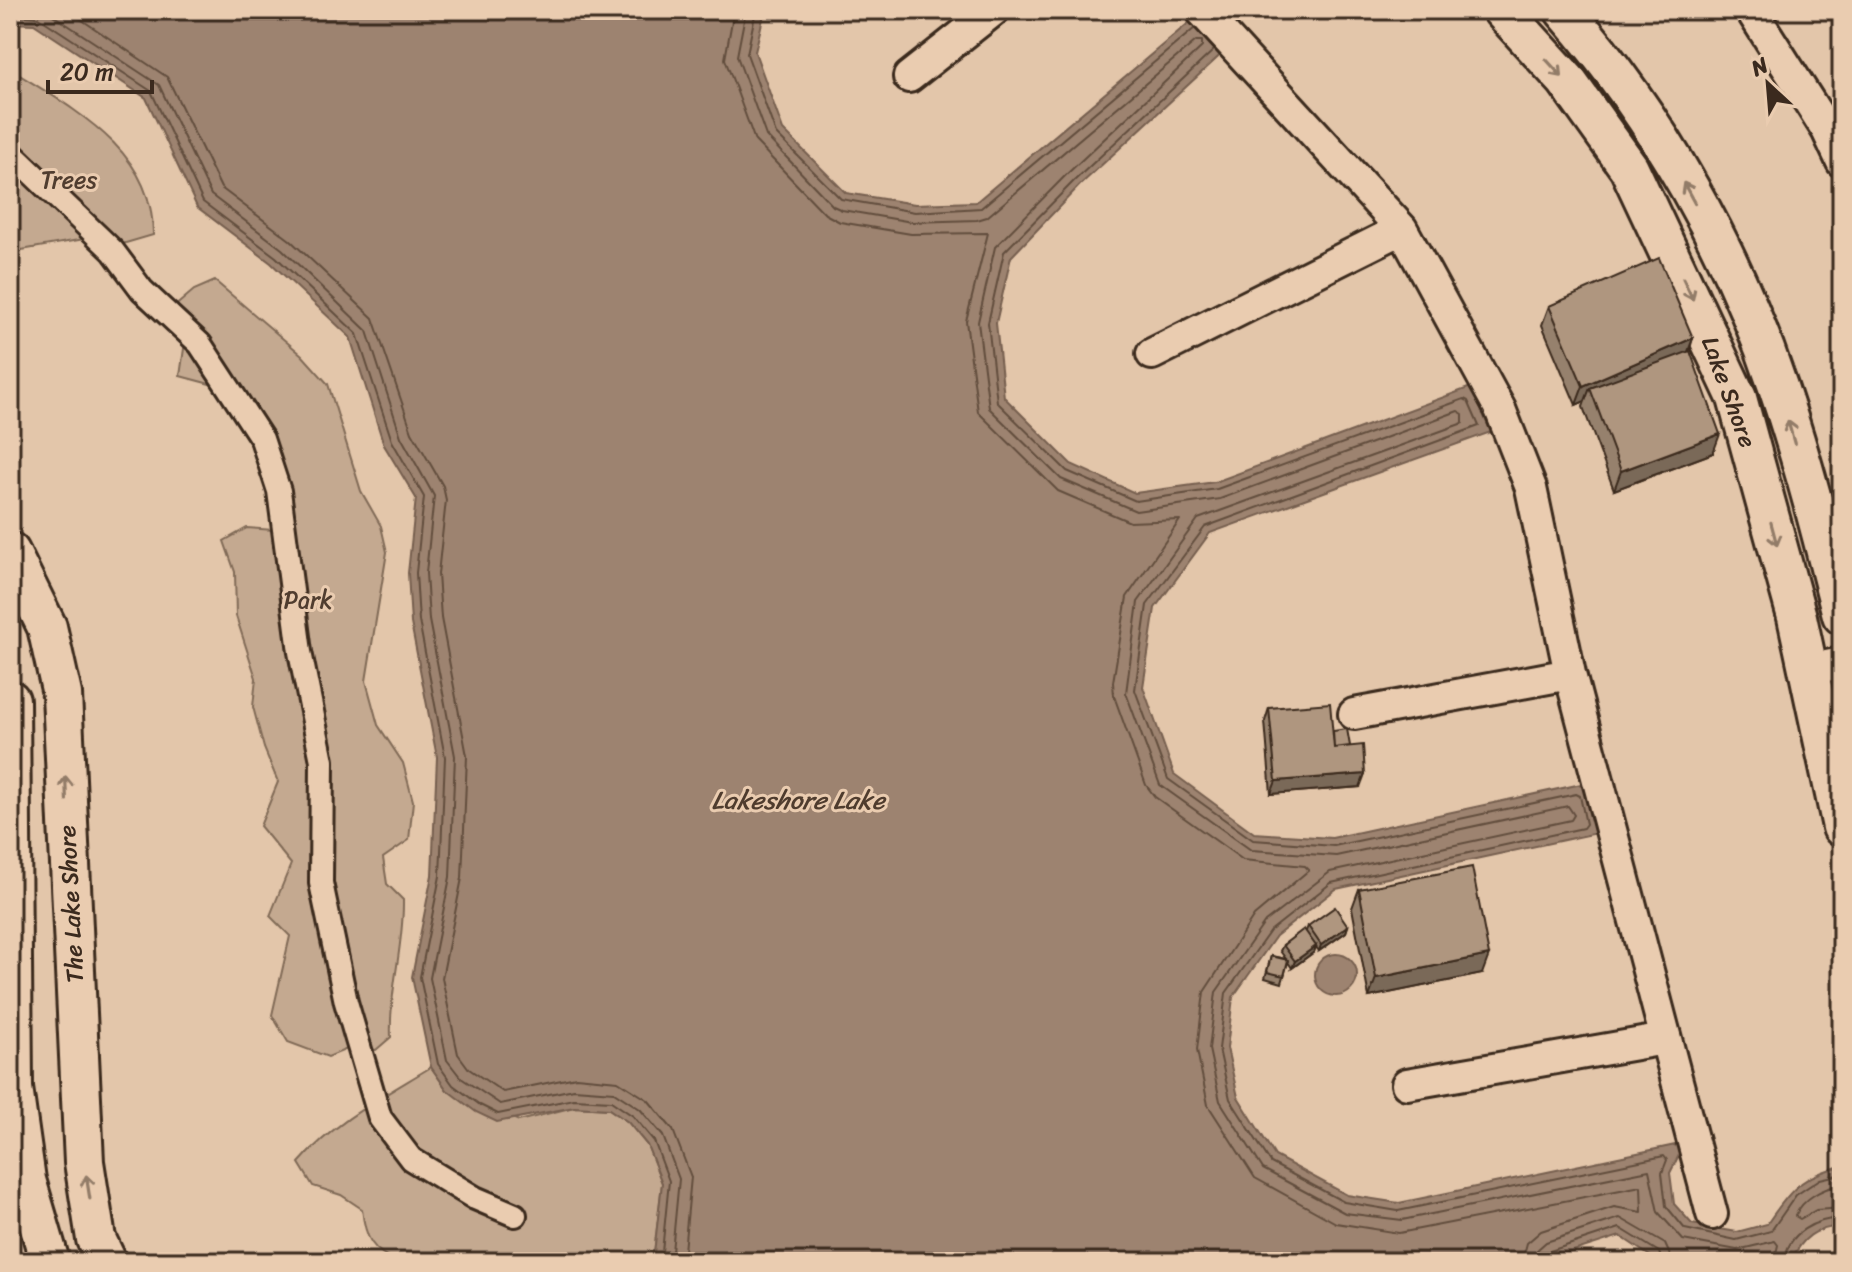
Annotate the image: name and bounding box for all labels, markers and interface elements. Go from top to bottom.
scale bar [48,44,152,94]
north arrow [1728,44,1808,124]
text: N [1743,45,1776,88]
text: 20 m [60,51,114,93]
one-way arrow [1545,57,1563,77]
park label: Trees [41,159,97,201]
one-way arrow [1681,181,1697,205]
one-way arrow [1681,277,1696,301]
street label: Lake Shore [1689,330,1769,454]
one-way arrow [1782,419,1797,445]
one-way arrow [1767,520,1782,546]
park label: Park [283,579,333,621]
one-way arrow [58,775,73,802]
water label: Lakeshore Lake [712,777,887,823]
street label: The Lake Shore [46,824,96,984]
one-way arrow [80,1175,95,1200]

